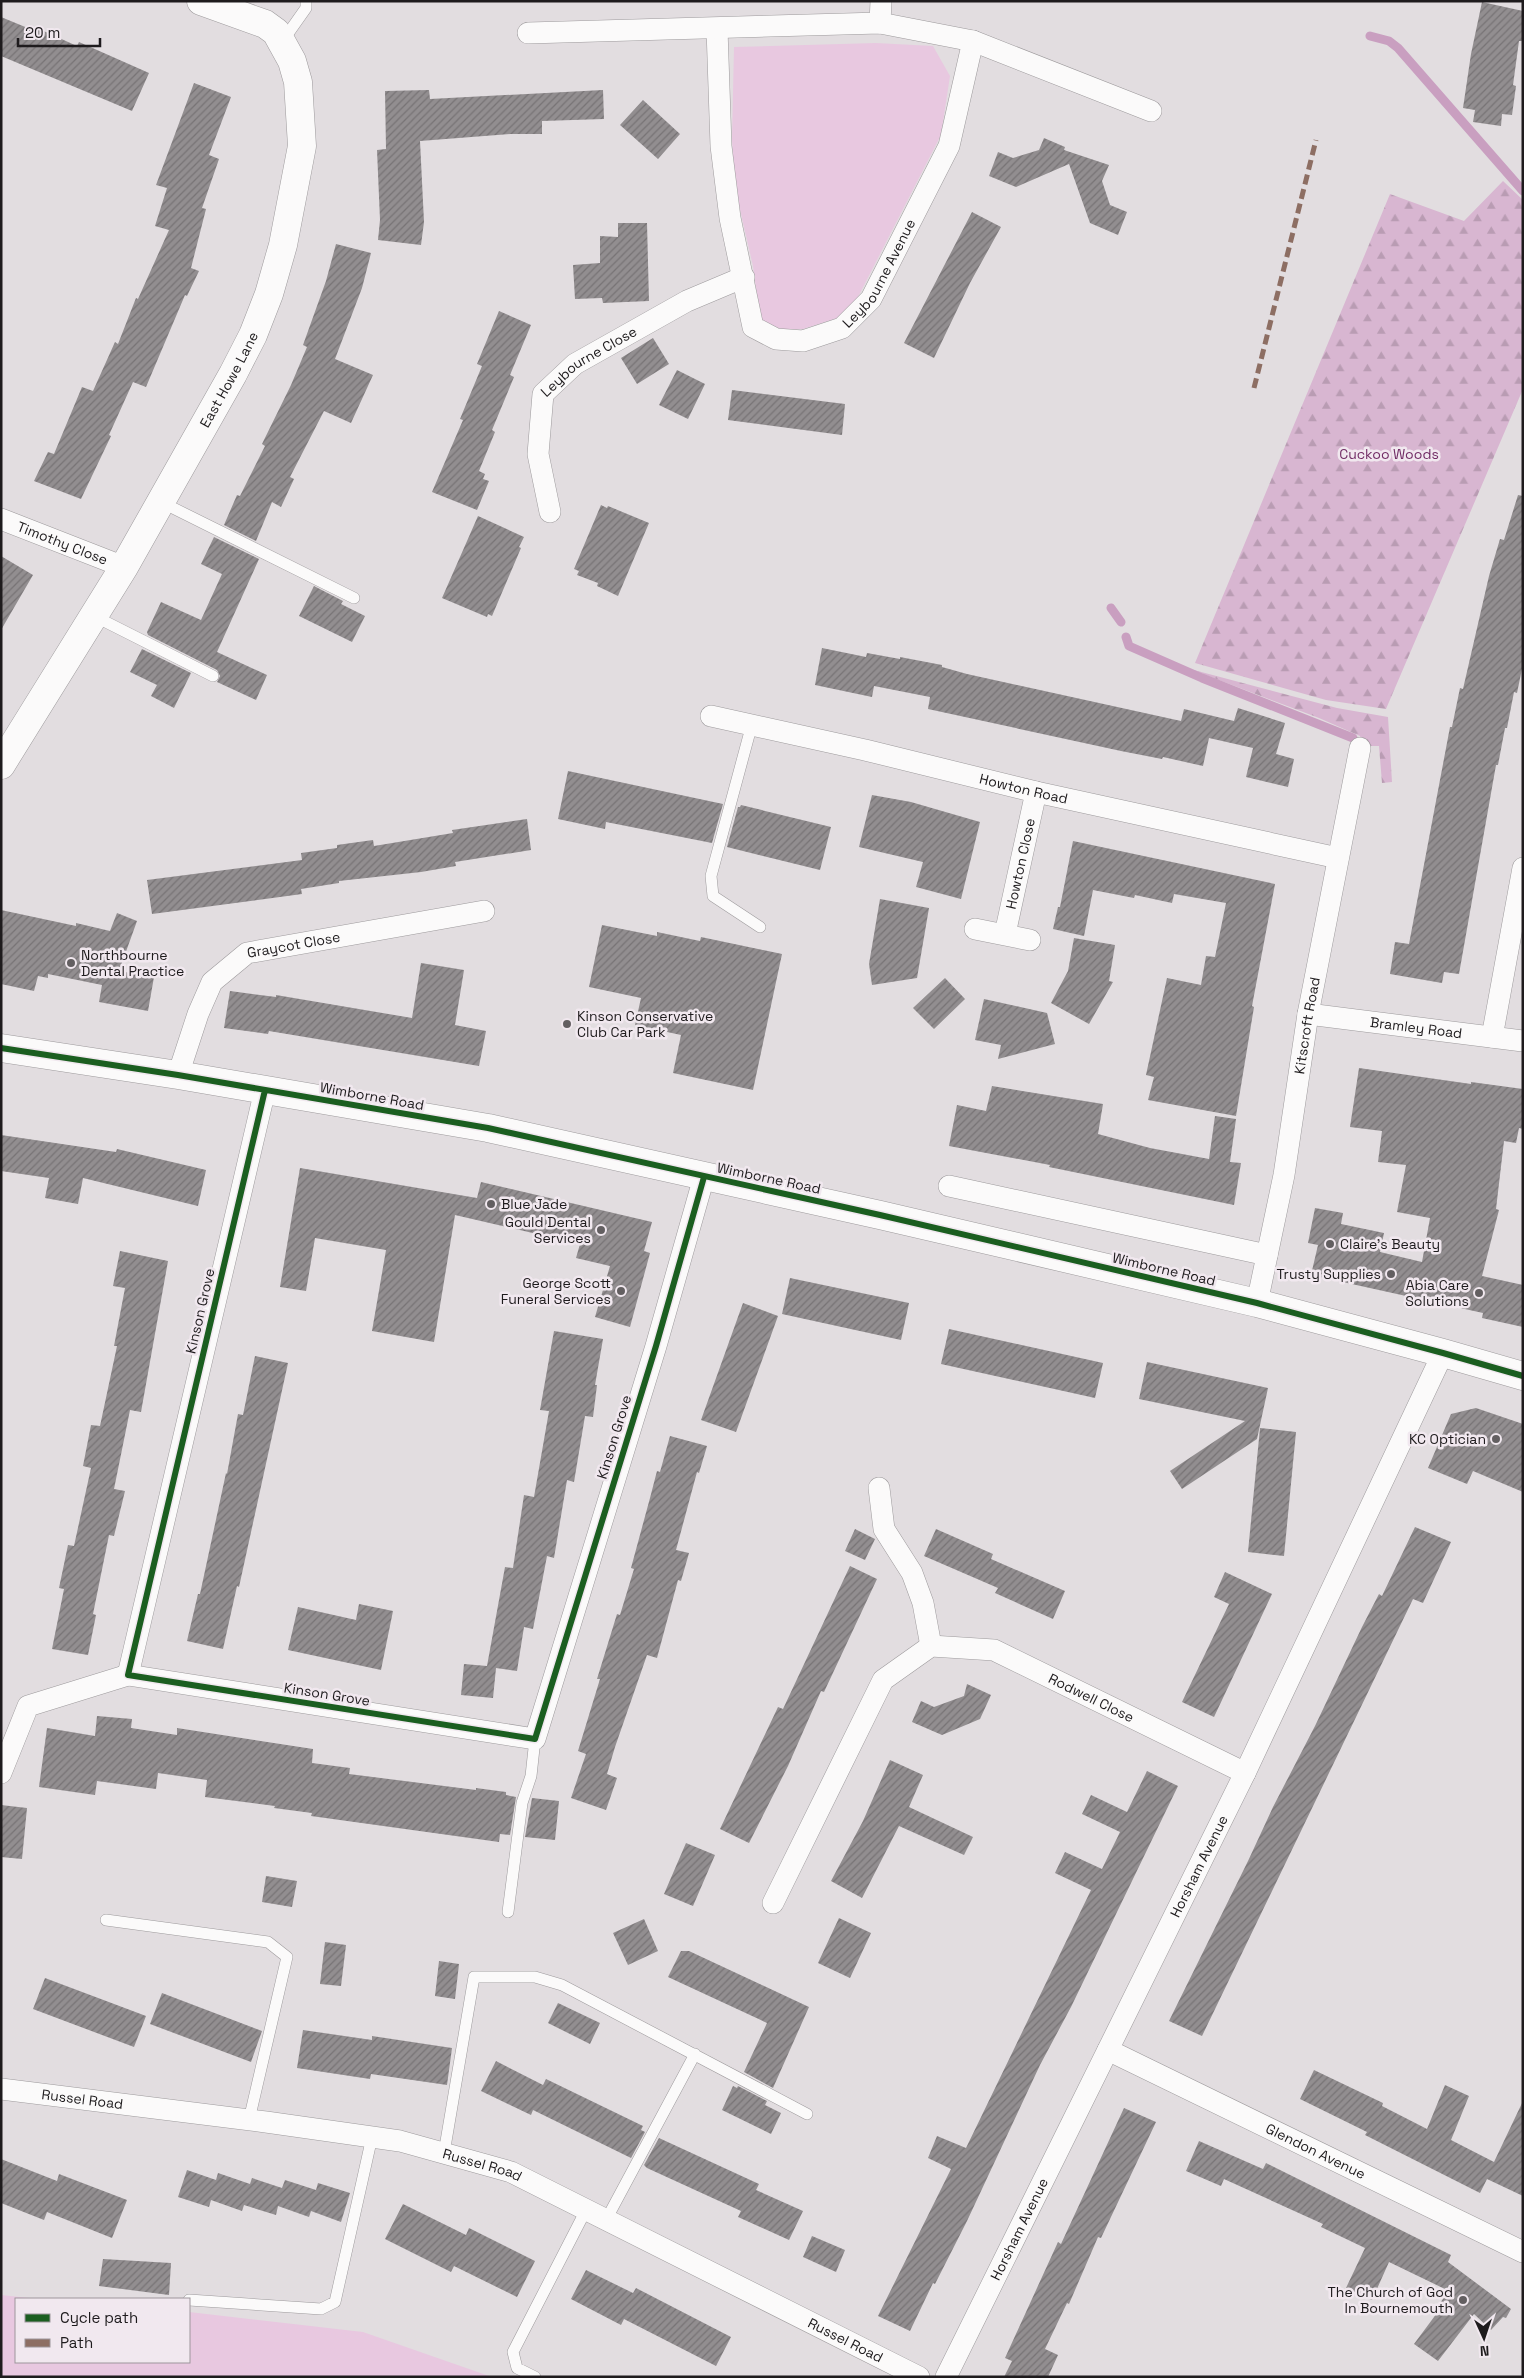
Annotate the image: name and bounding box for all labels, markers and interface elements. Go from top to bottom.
scale bar [18,15,100,47]
text: 20 m [25,23,60,42]
street label: Leybourne Avenue [838,216,919,332]
street label: Leybourne Close [537,322,640,401]
street label: East Howe Lane [196,329,262,431]
park label: Cuckoo Woods [1339,445,1439,463]
street label: Timothy Close [15,517,110,569]
street label: Howton Road [978,769,1070,808]
street label: Howton Close [1002,816,1039,911]
street label: Graycot Close [246,928,342,962]
place label: Northbourne Dental Practice [81,946,184,980]
marker: Northbourne Dental Practice [65,957,77,969]
street label: Kitscroft Road [1290,976,1324,1075]
place label: Kinson Conservative Club Car Park [577,1007,713,1041]
street label: Bramley Road [1369,1013,1463,1042]
marker: Kinson Conservative Club Car Park [561,1018,573,1030]
street label: Wimborne Road [318,1078,426,1114]
street label: Wimborne Road [716,1158,822,1198]
place label: Blue Jade [501,1195,567,1213]
marker: Blue Jade [485,1198,497,1210]
place label: Gould Dental Services [505,1213,591,1247]
marker: Gould Dental Services [595,1224,607,1236]
place label: Claire's Beauty [1340,1235,1440,1253]
marker: Claire's Beauty [1324,1238,1336,1250]
street label: Wimborne Road [1111,1248,1217,1290]
place label: Trusty Supplies [1276,1265,1381,1283]
street label: Kinson Grove [181,1267,219,1355]
marker: Trusty Supplies [1385,1268,1397,1280]
place label: George Scott Funeral Services [501,1274,611,1308]
place label: Abia Care Solutions [1405,1276,1469,1310]
marker: George Scott Funeral Services [615,1285,627,1297]
marker: Abia Care Solutions [1473,1287,1485,1299]
street label: Kinson Grove [593,1393,635,1481]
place label: KC Optician [1409,1430,1486,1448]
marker: KC Optician [1490,1433,1502,1445]
street label: Rodwell Close [1046,1669,1137,1726]
street label: Kinson Grove [283,1678,371,1710]
street label: Horsham Avenue [1166,1812,1232,1920]
street label: Russel Road [41,2085,124,2113]
street label: Glendon Avenue [1263,2119,1369,2183]
street label: Russel Road [441,2144,525,2185]
street label: Horsham Avenue [986,2175,1052,2283]
place label: The Church of God In Bournemouth [1328,2283,1453,2317]
marker: The Church of God In Bournemouth [1457,2294,1469,2306]
legend [15,2298,190,2363]
text: Cycle path [60,2308,138,2327]
north arrow [1459,2313,1509,2363]
street label: Russel Road [805,2314,886,2367]
text: Path [60,2333,93,2352]
text: N [1480,2342,1490,2360]

